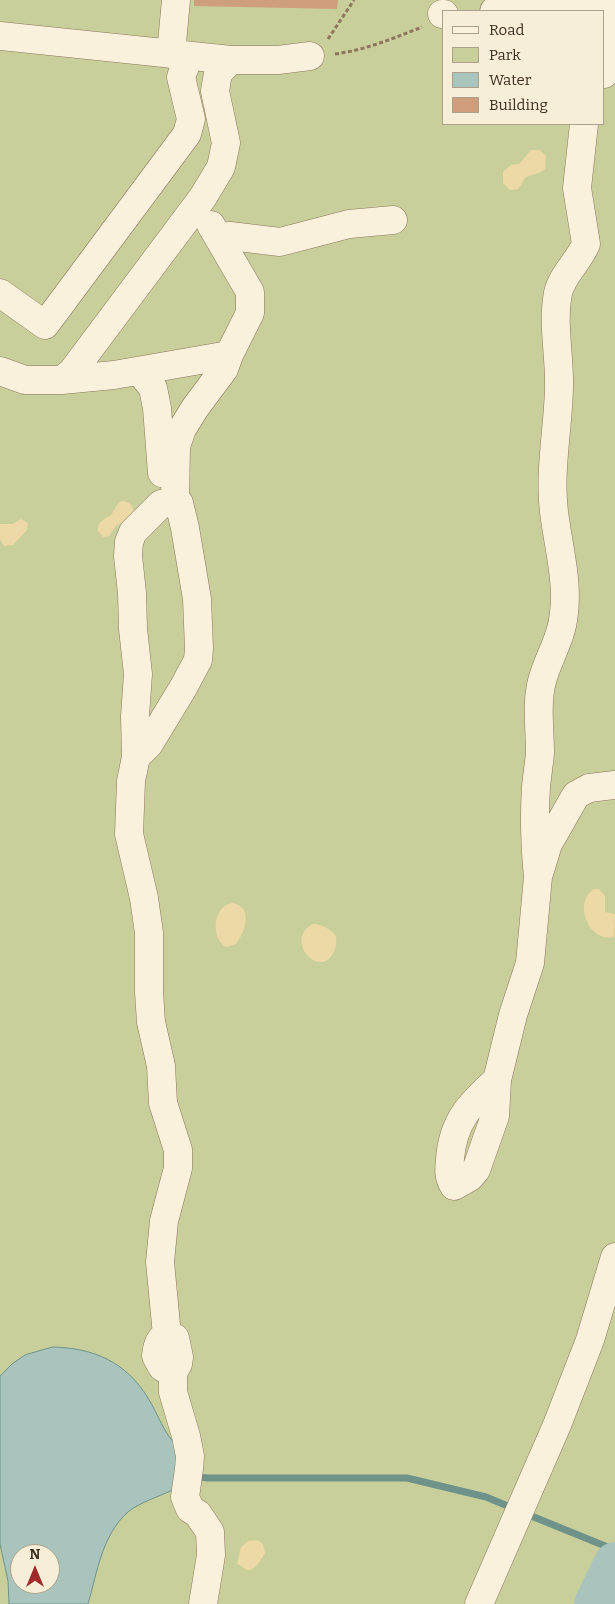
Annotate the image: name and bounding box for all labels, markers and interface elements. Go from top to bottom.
legend [442,10,605,125]
text: Road [489,21,524,39]
text: Park [489,46,521,64]
text: Water [489,71,531,89]
text: Building [489,96,548,114]
north arrow [10,1544,60,1594]
text: N [30,1546,40,1563]

